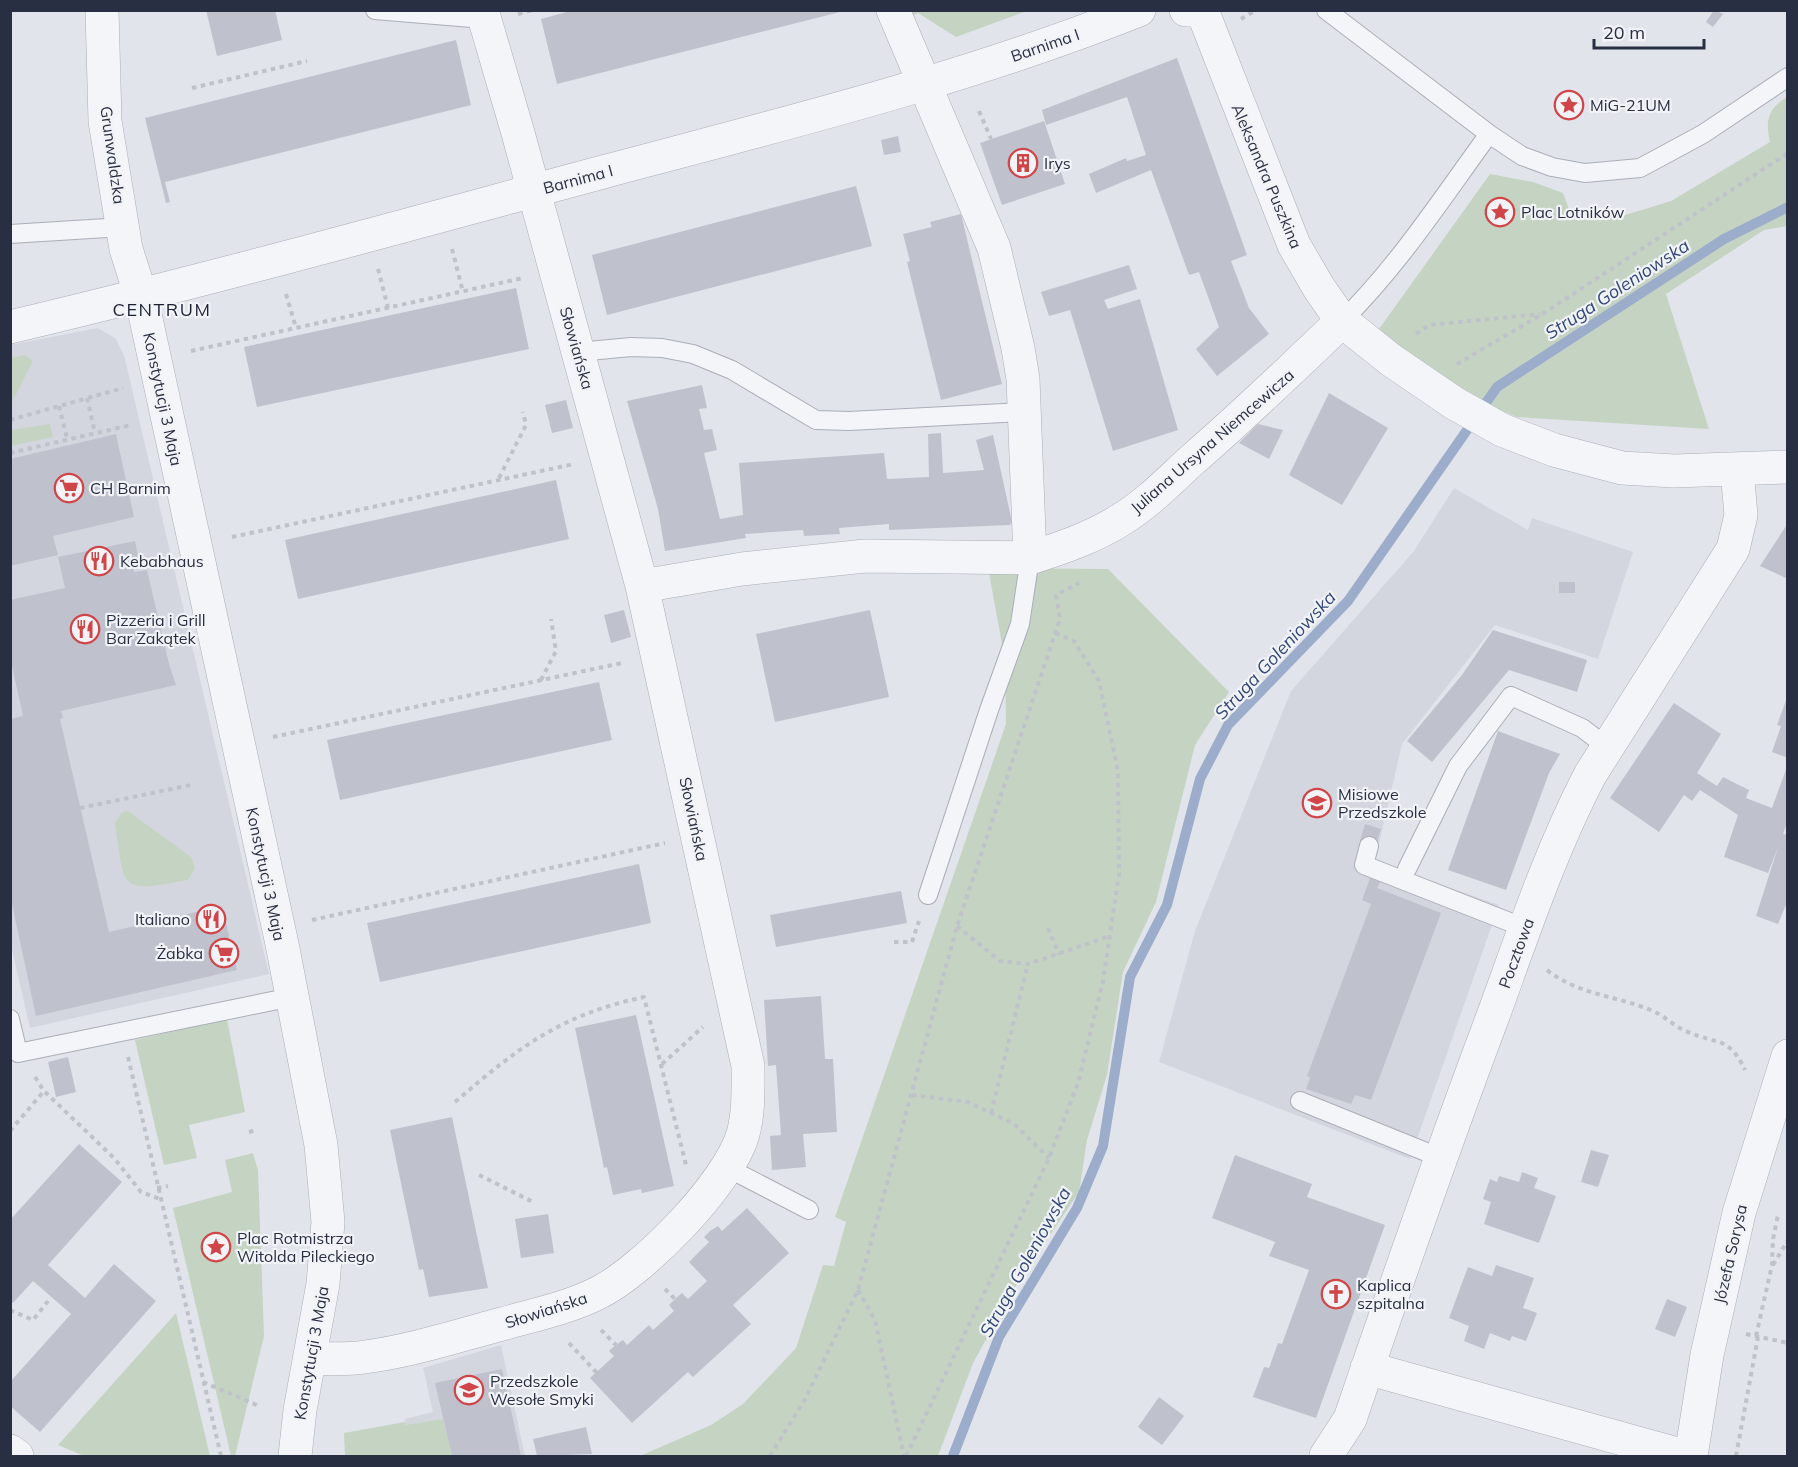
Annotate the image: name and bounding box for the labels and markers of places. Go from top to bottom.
place icon: MiG-21UM [1553,89,1585,121]
place label: MiG-21UM [1590,95,1671,115]
building icon: Irys [1007,147,1039,179]
place label: Irys [1044,153,1071,173]
place icon: Plac Lotników [1484,196,1516,228]
place label: Plac Lotników [1521,202,1624,222]
supermarket icon: CH Barnim [53,472,85,504]
place label: CH Barnim [90,478,171,498]
restaurant icon: Kebabhaus [83,545,115,577]
place label: Kebabhaus [120,551,204,571]
place label: Pizzeria i Grill Bar Zakątek [106,610,206,648]
restaurant icon: Pizzeria i Grill Bar Zakątek [69,613,101,645]
place label: Misiowe Przedszkole [1338,784,1426,822]
school or university icon: Misiowe Przedszkole [1301,787,1333,819]
restaurant icon: Italiano [195,903,227,935]
place label: Italiano [135,909,190,929]
supermarket icon: Żabka [208,937,240,969]
place label: Żabka [157,943,203,963]
place label: Plac Rotmistrza Witolda Pileckiego [237,1228,375,1266]
place icon: Plac Rotmistrza Witolda Pileckiego [200,1231,232,1263]
place label: Kaplica szpitalna [1357,1275,1425,1313]
church icon: Kaplica szpitalna [1320,1278,1352,1310]
place label: Przedszkole Wesołe Smyki [490,1371,594,1409]
school or university icon: Przedszkole Wesołe Smyki [453,1374,485,1406]

